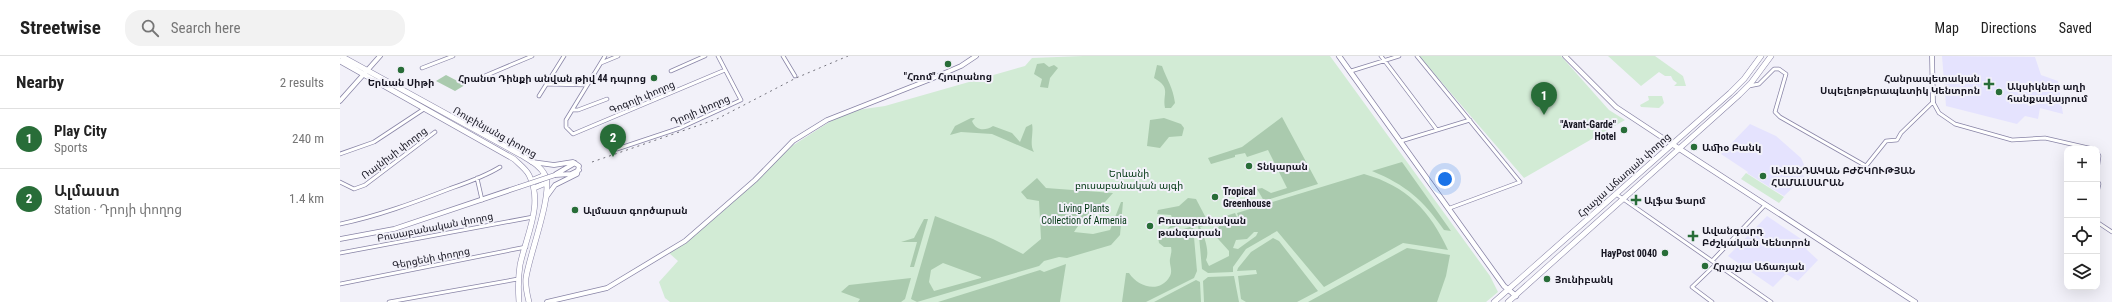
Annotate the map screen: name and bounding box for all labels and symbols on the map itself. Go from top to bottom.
marker: "Հռոմ" Հյուրանոց [943,59,953,69]
marker: Երևան Սիթի [396,65,406,75]
place label: "Հռոմ" Հյուրանոց [904,71,992,82]
place label: Հրանտ Դինքի անվան թիվ 44 դպրոց [458,73,646,84]
marker: Հրանտ Դինքի անվան թիվ 44 դպրոց [649,73,659,83]
place label: Հանրապետական Սպելեոթերապևտիկ Կենտրոն [1820,73,1980,96]
place label: Երևան Սիթի [368,77,434,88]
street label: Գոգոլի փողոց [608,78,676,116]
marker: Հանրապետական Սպելեոթերապևտիկ Կենտրոն [1983,78,1995,90]
place label: Ակսիկներ աղի հանքավայրում [2007,81,2088,104]
pin: 1 [1531,82,1557,115]
marker: Ակսիկներ աղի հանքավայրում [1994,87,2004,97]
street label: Դրոյի փողոց [669,93,731,127]
street label: Ռուբինյանց փողոց [451,104,539,160]
place label: "Avant-Garde" Hotel [1560,119,1616,142]
pin: 2 [600,124,626,157]
street label: Ռայնիսի փողոց [359,125,429,181]
marker: "Avant-Garde" Hotel [1619,125,1629,135]
street label: Հրաչյա Աճառյան փողոց [1575,130,1673,220]
marker: Ամիօ Բանկ [1689,142,1699,152]
place label: Ամիօ Բանկ [1702,142,1761,153]
marker: Տնկարան [1244,161,1254,171]
place label: Տնկարան [1257,161,1308,172]
place label: ԱՎԱՆԴԱԿԱՆ ԲԺՇԿՈՒԹՅԱՆ ՀԱՄԱԼՍԱՐԱՆ [1771,165,1916,188]
park label: Երևանի բուսաբանական այգի [1075,168,1183,191]
your location [1435,169,1455,189]
marker: ԱՎԱՆԴԱԿԱՆ ԲԺՇԿՈՒԹՅԱՆ ՀԱՄԱԼՍԱՐԱՆ [1758,171,1768,181]
place label: Tropical Greenhouse [1223,186,1271,209]
marker: Tropical Greenhouse [1210,192,1220,202]
marker: Ալֆա Ֆարմ [1631,195,1641,205]
place label: Ալֆա Ֆարմ [1644,195,1706,206]
park label: Living Plants Collection of Armenia [1041,203,1127,226]
marker: Ալմաստ գործարան [570,205,580,215]
place label: Ալմաստ գործարան [583,205,688,216]
street label: Բուսաբանական փողոց [376,210,494,244]
place label: Բուսաբանական թանգարան [1158,215,1246,238]
marker: Բուսաբանական թանգարան [1145,221,1155,231]
place label: Ավանգարդ Բժշկական Կենտրոն [1702,225,1810,248]
marker: Ավանգարդ Բժշկական Կենտրոն [1687,230,1699,242]
street label: Գերցենի փողոց [391,245,471,271]
place label: HayPost 0040 [1601,248,1657,259]
marker: HayPost 0040 [1660,248,1670,258]
marker: Հրաչյա Աճառյան [1700,261,1710,271]
place label: Հրաչյա Աճառյան [1713,261,1805,272]
marker: Յունիբանկ [1542,274,1552,284]
place label: Յունիբանկ [1555,274,1613,285]

